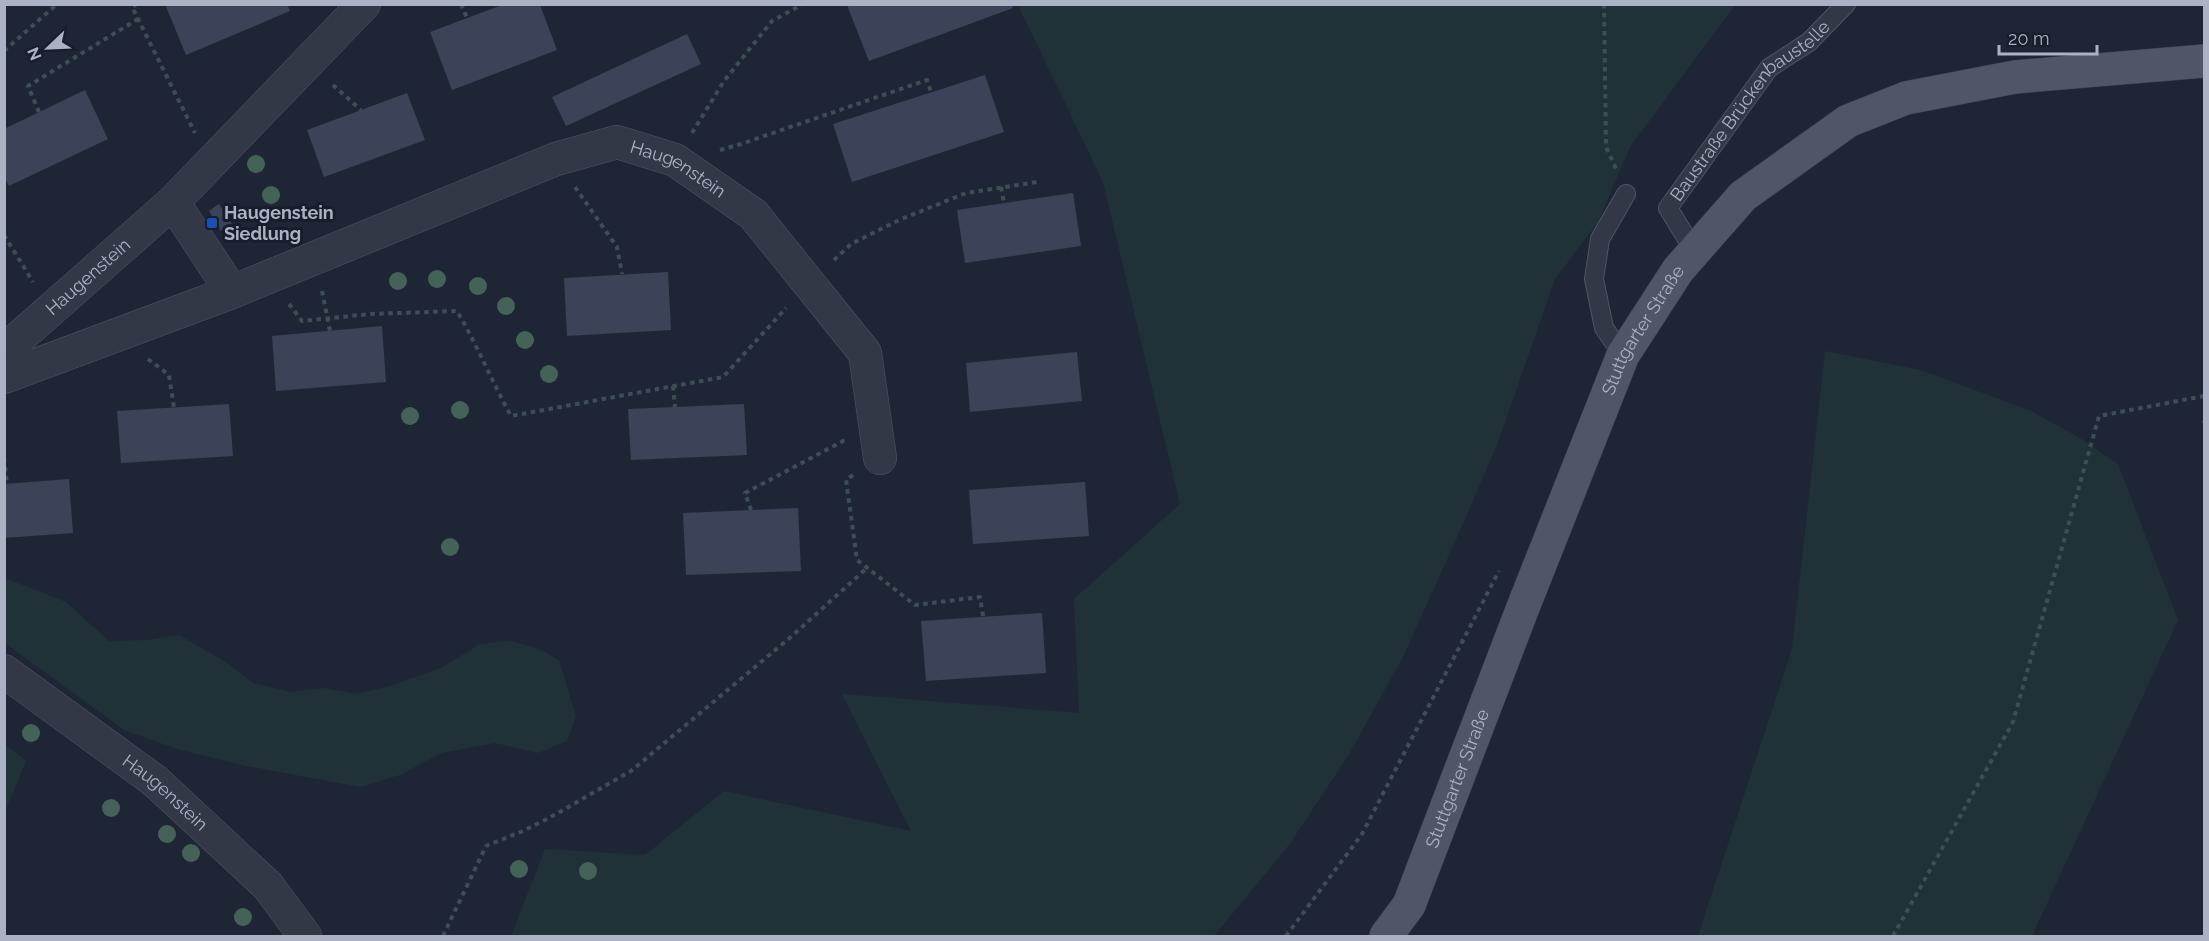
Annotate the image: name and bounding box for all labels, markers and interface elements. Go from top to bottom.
street label: Baustraße Brückenbaustelle [1666,16,1834,205]
north arrow [18,18,78,78]
scale bar [1999,18,2096,56]
text: 20 m [2008,28,2050,49]
text: N [24,44,46,63]
street label: Haugenstein [628,136,730,202]
place label: Haugenstein Siedlung [224,202,334,244]
marker: Haugenstein Siedlung [205,216,219,230]
street label: Haugenstein [41,234,134,319]
street label: Stuttgarter Straße [1597,261,1689,398]
street label: Stuttgarter Straße [1421,706,1493,851]
street label: Haugenstein [119,750,212,835]

